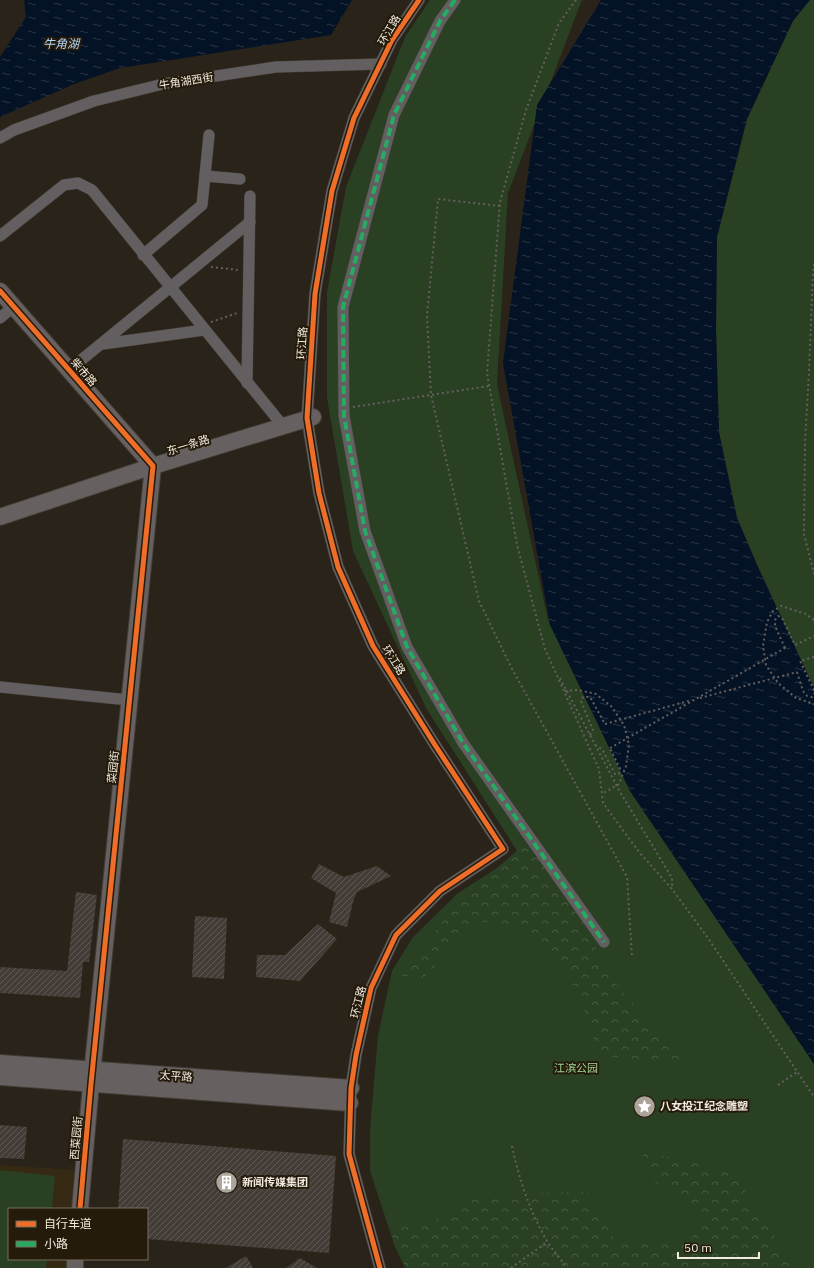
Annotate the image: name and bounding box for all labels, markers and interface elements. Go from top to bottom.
street label: 环江路 [375,12,403,48]
water label: 牛角湖 [43,36,81,51]
street label: 牛角湖西街 [158,70,214,92]
street label: 环江路 [294,326,310,360]
street label: 柴市路 [68,355,100,389]
street label: 东一条路 [165,432,211,458]
street label: 环江路 [379,642,409,678]
street label: 菜园街 [104,750,122,784]
street label: 环江路 [347,984,369,1020]
park label: 江滨公园 [554,1061,598,1075]
street label: 太平路 [159,1068,193,1084]
place icon: 八女投江纪念雕塑 [632,1093,658,1119]
place label: 八女投江纪念雕塑 [660,1099,748,1113]
street label: 西菜园街 [67,1115,85,1161]
building icon: 新闻传媒集团 [214,1169,240,1195]
place label: 新闻传媒集团 [242,1175,308,1189]
legend [8,1208,148,1260]
text: 自行车道 [44,1216,92,1231]
scale bar [678,1234,759,1260]
text: 小路 [44,1236,68,1251]
text: 50 m [684,1240,712,1255]

